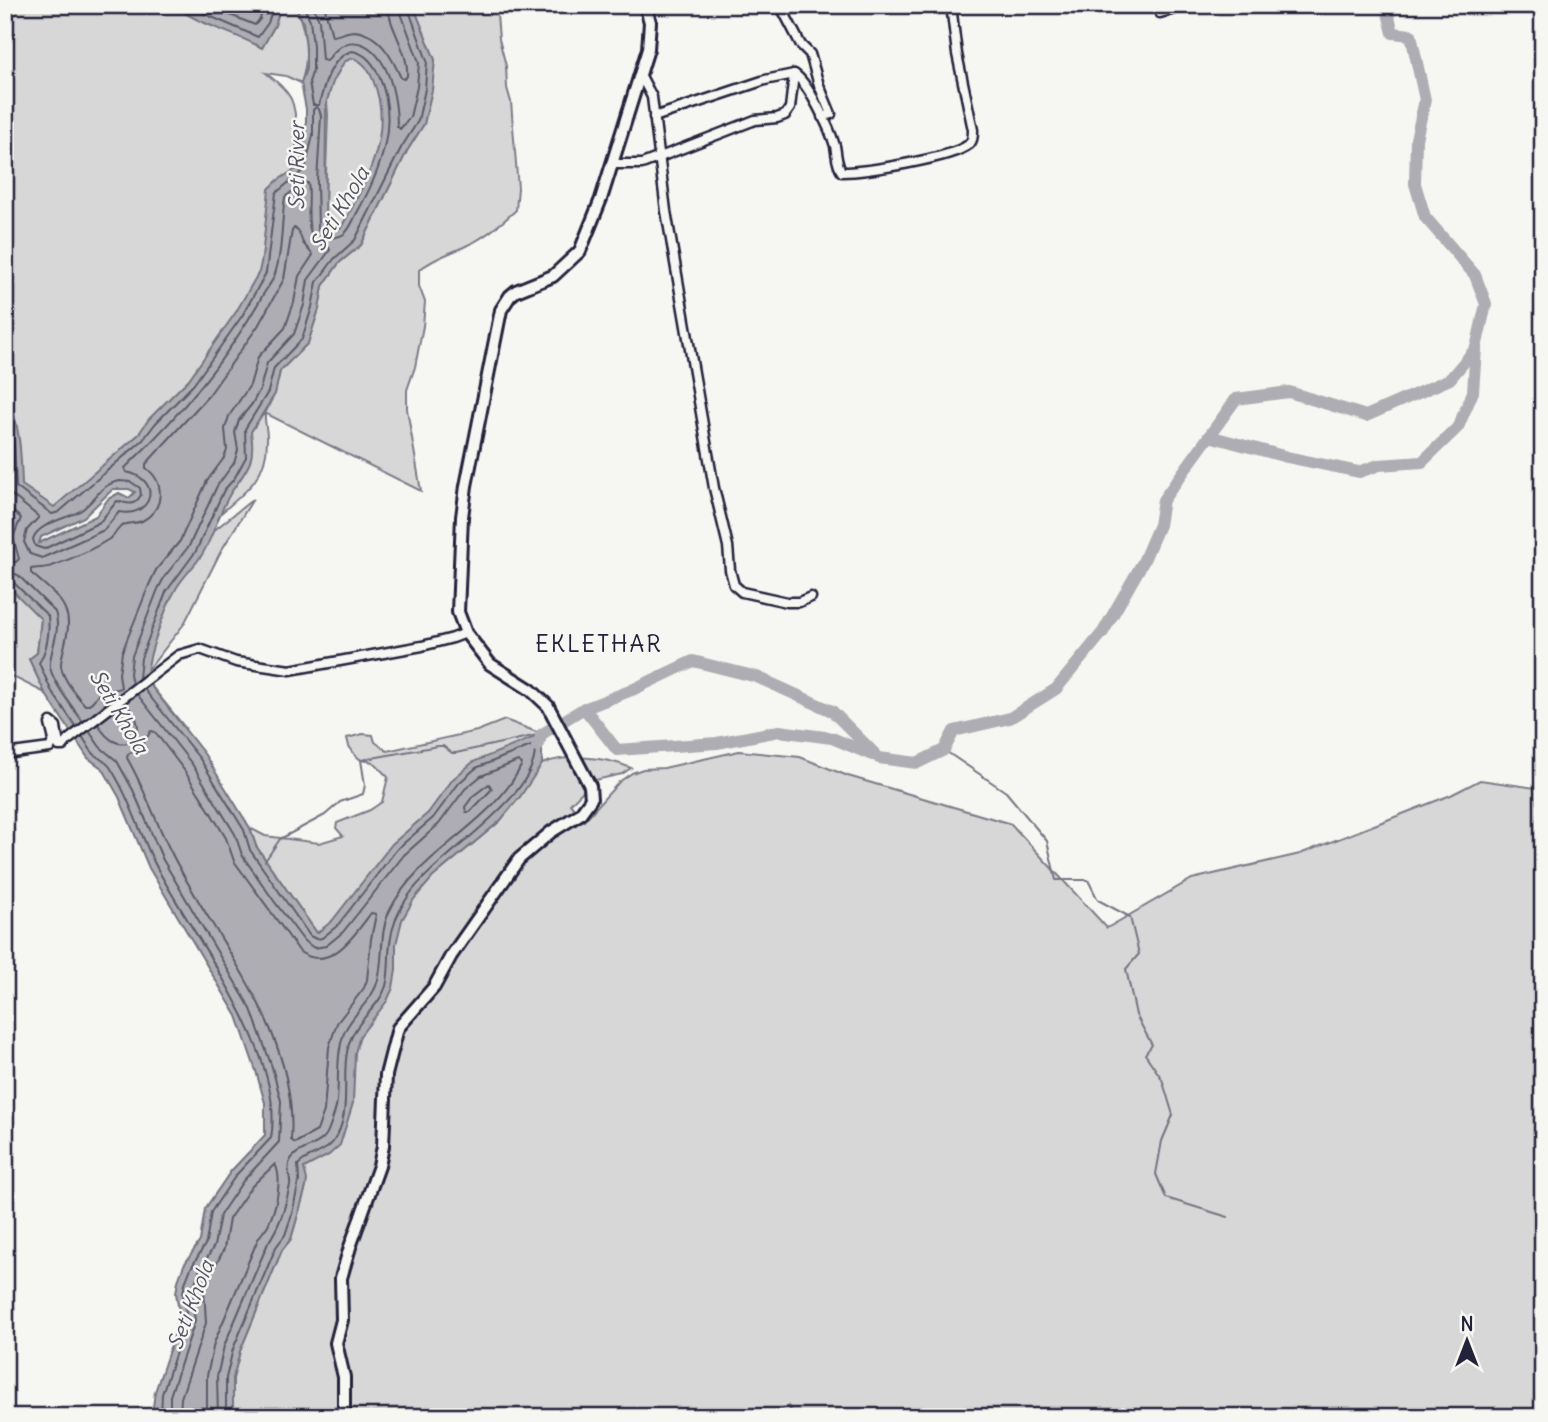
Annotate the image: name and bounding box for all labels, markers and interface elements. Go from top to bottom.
water label: Seti River [283,120,310,210]
water label: Seti Khola [304,161,376,256]
district label: EKLETHAR [535,629,663,658]
water label: Seti Khola [84,665,156,760]
water label: Seti Khola [161,1255,220,1353]
north arrow [1432,1306,1502,1376]
text: N [1460,1312,1474,1336]

